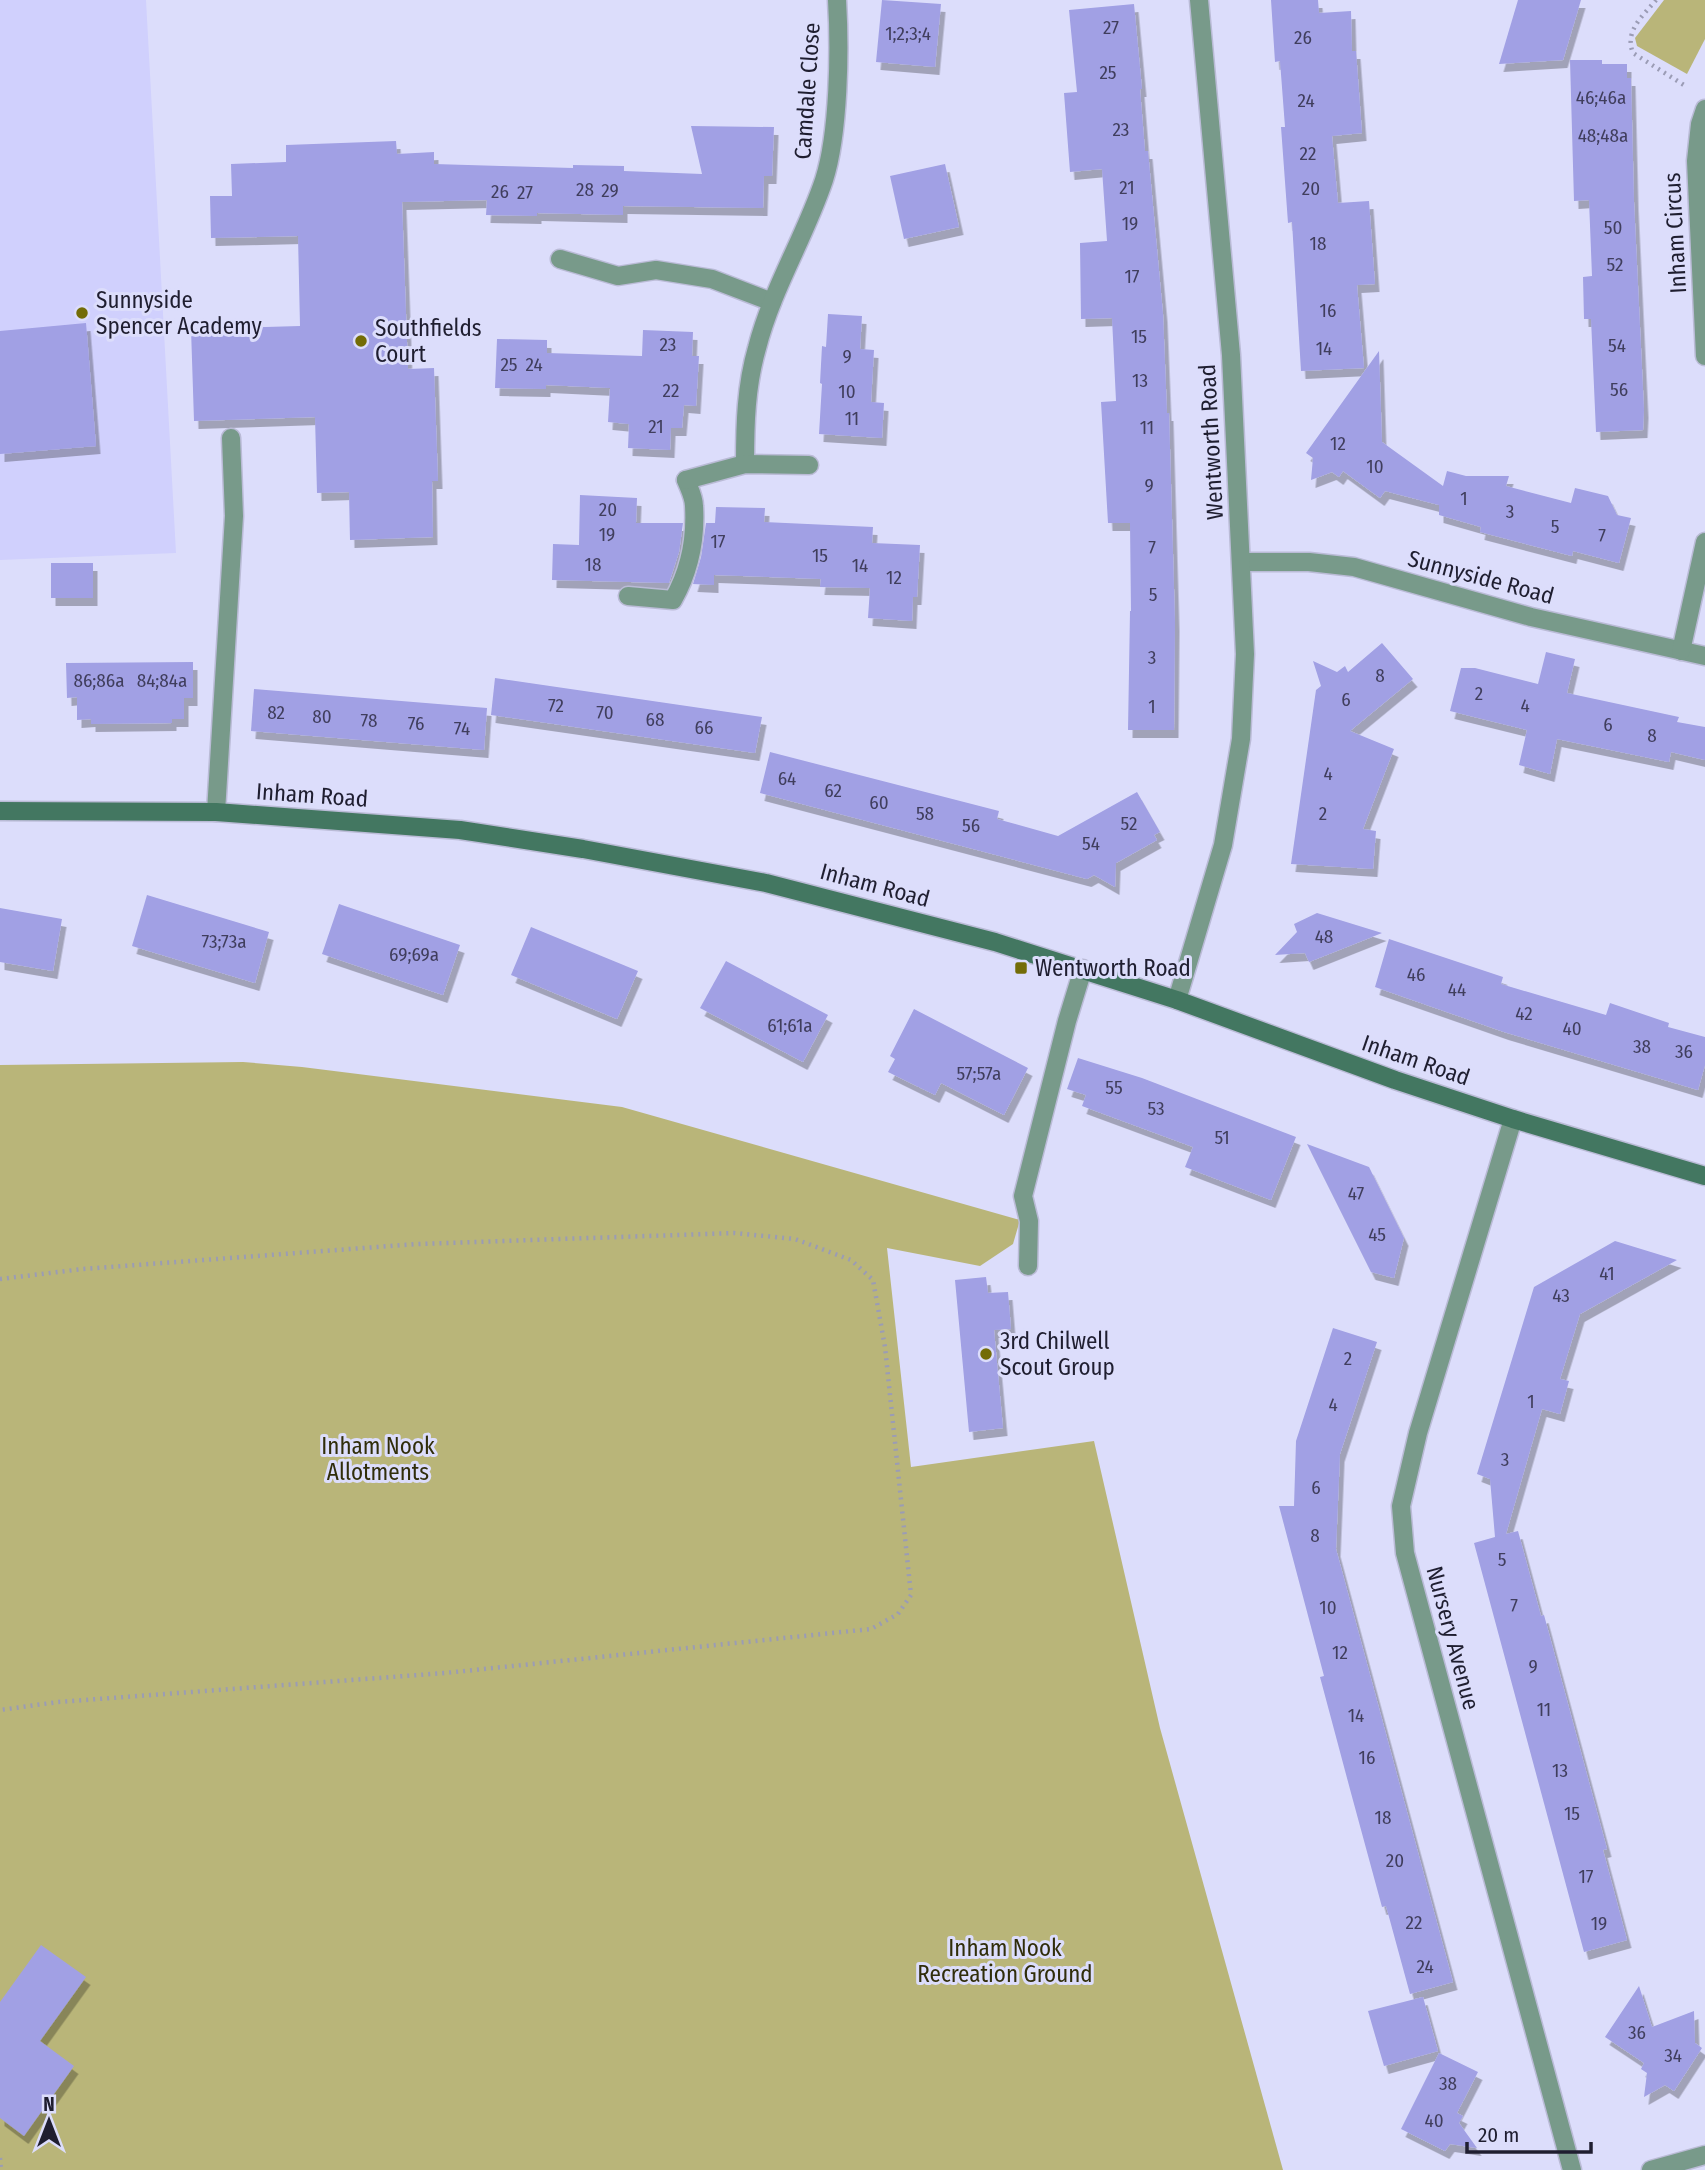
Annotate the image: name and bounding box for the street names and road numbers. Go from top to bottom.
street label: Camdale Close [788,22,826,160]
street label: Inham Circus [1658,172,1692,294]
street label: Wentworth Road [1193,363,1229,521]
street label: Sunnyside Road [1405,544,1557,610]
street label: Inham Road [255,777,369,813]
street label: Inham Road [817,857,933,913]
street label: Inham Road [1358,1028,1474,1092]
street label: Nursery Avenue [1420,1563,1486,1713]

